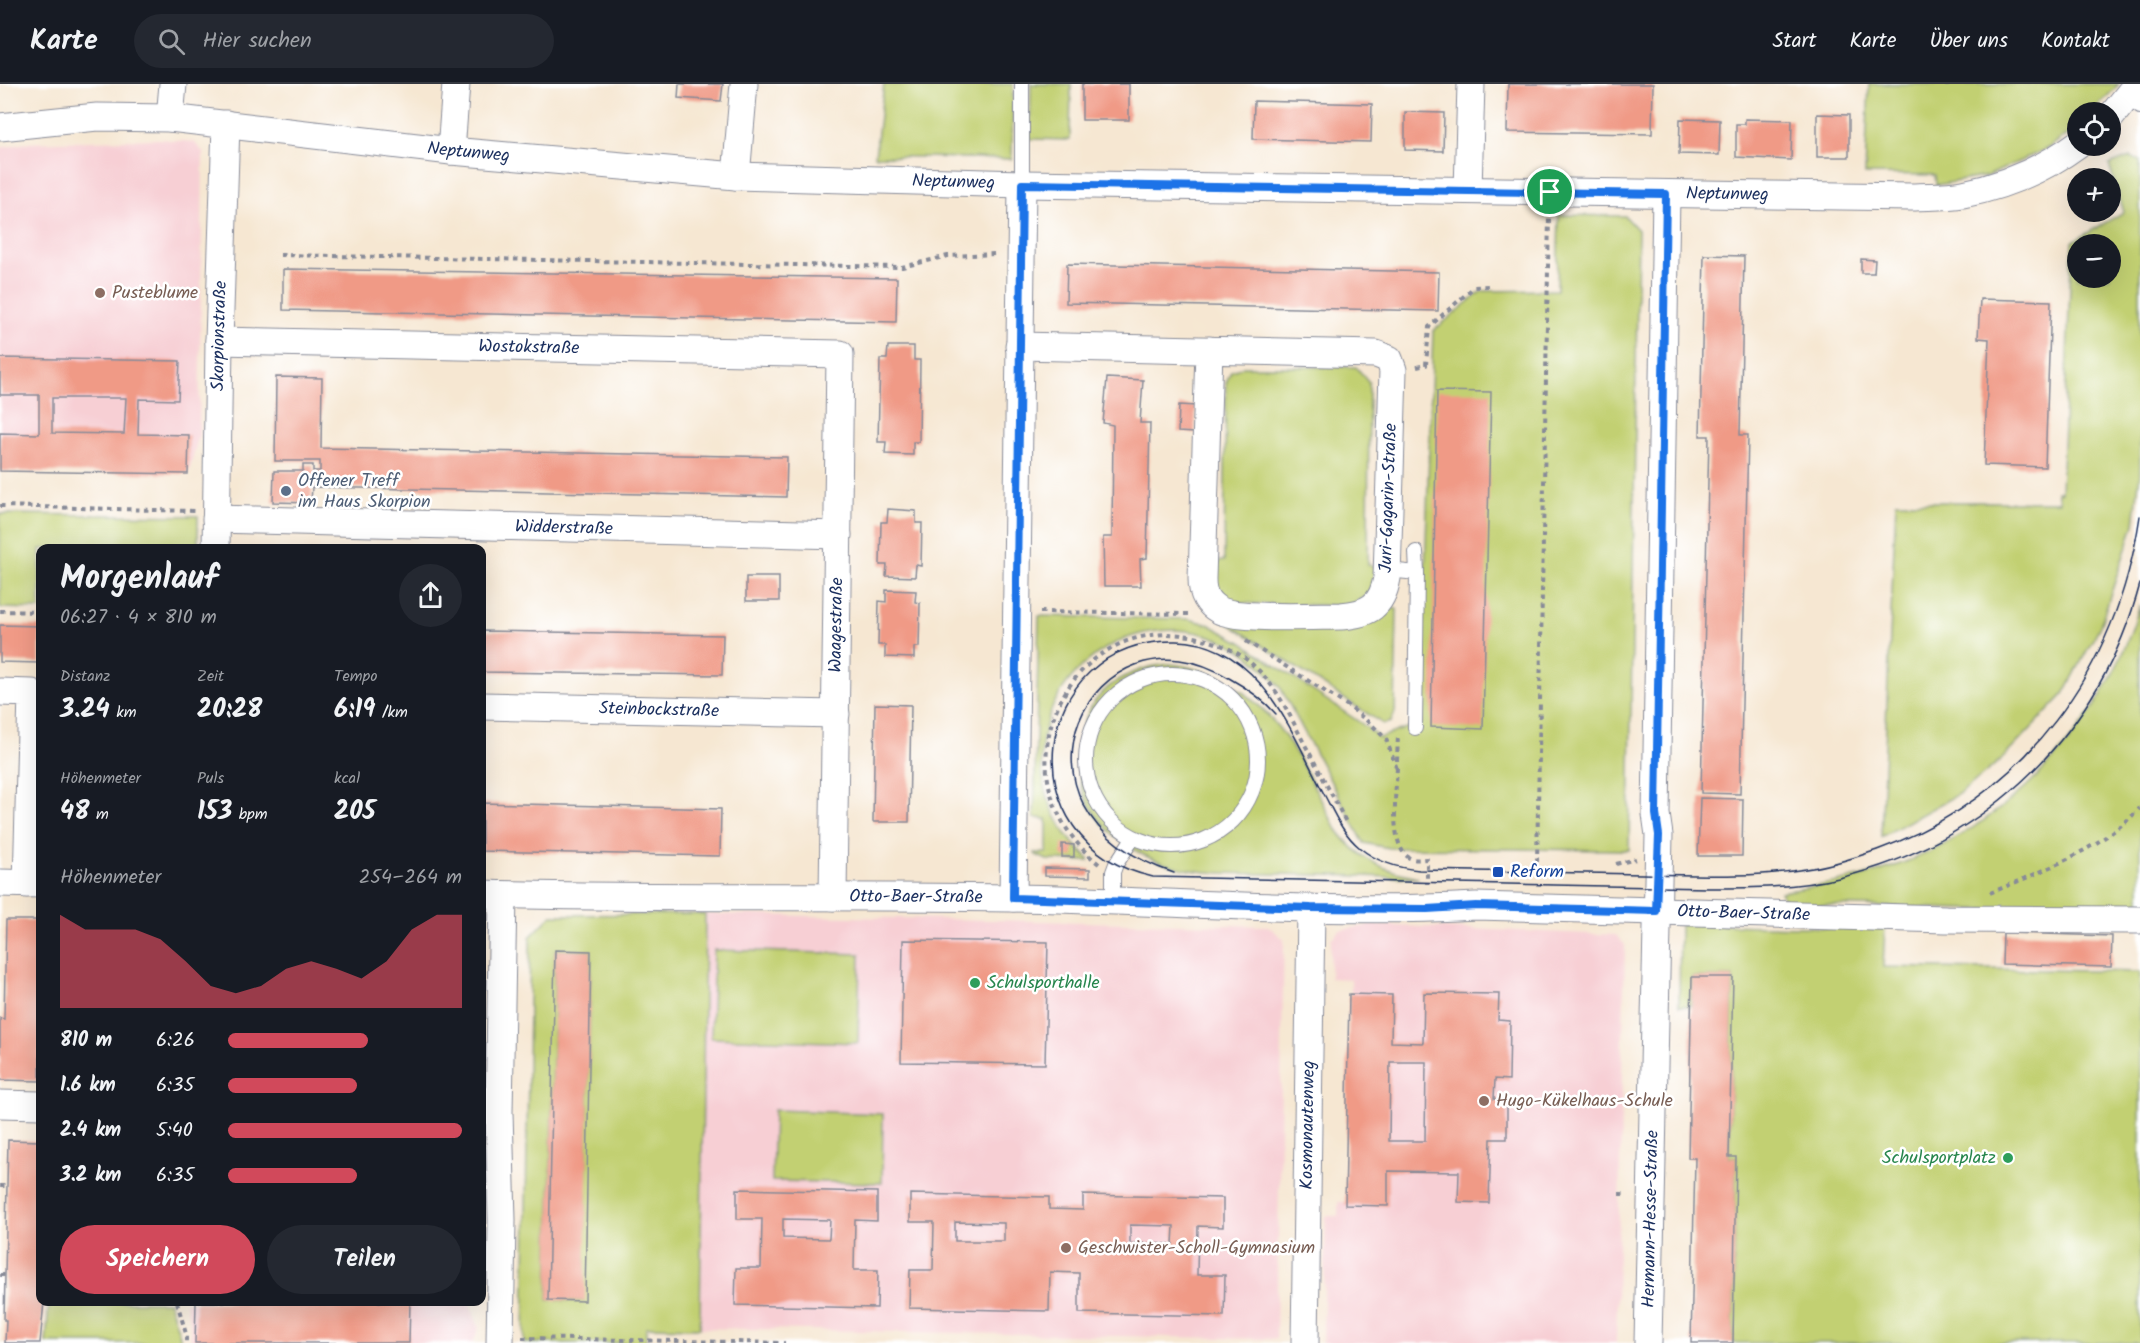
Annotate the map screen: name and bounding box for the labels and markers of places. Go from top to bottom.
pin [1524,166,1575,217]
place label: Pusteblume [112,279,198,308]
marker: Pusteblume [93,286,107,300]
place label: Offener Treff im Haus Skorpion [298,467,431,517]
marker: Offener Treff im Haus Skorpion [279,484,293,498]
place label: Reform [1510,858,1564,887]
marker: Reform [1491,865,1505,879]
place label: Schulsporthalle [987,969,1100,998]
marker: Schulsporthalle [968,976,982,990]
place label: Hugo-Kükelhaus-Schule [1496,1087,1673,1116]
marker: Hugo-Kükelhaus-Schule [1477,1094,1491,1108]
place label: Schulsportplatz [1882,1144,1996,1173]
marker: Schulsportplatz [2001,1151,2015,1165]
place label: Geschwister-Scholl-Gymnasium [1078,1234,1315,1263]
marker: Geschwister-Scholl-Gymnasium [1059,1241,1073,1255]

